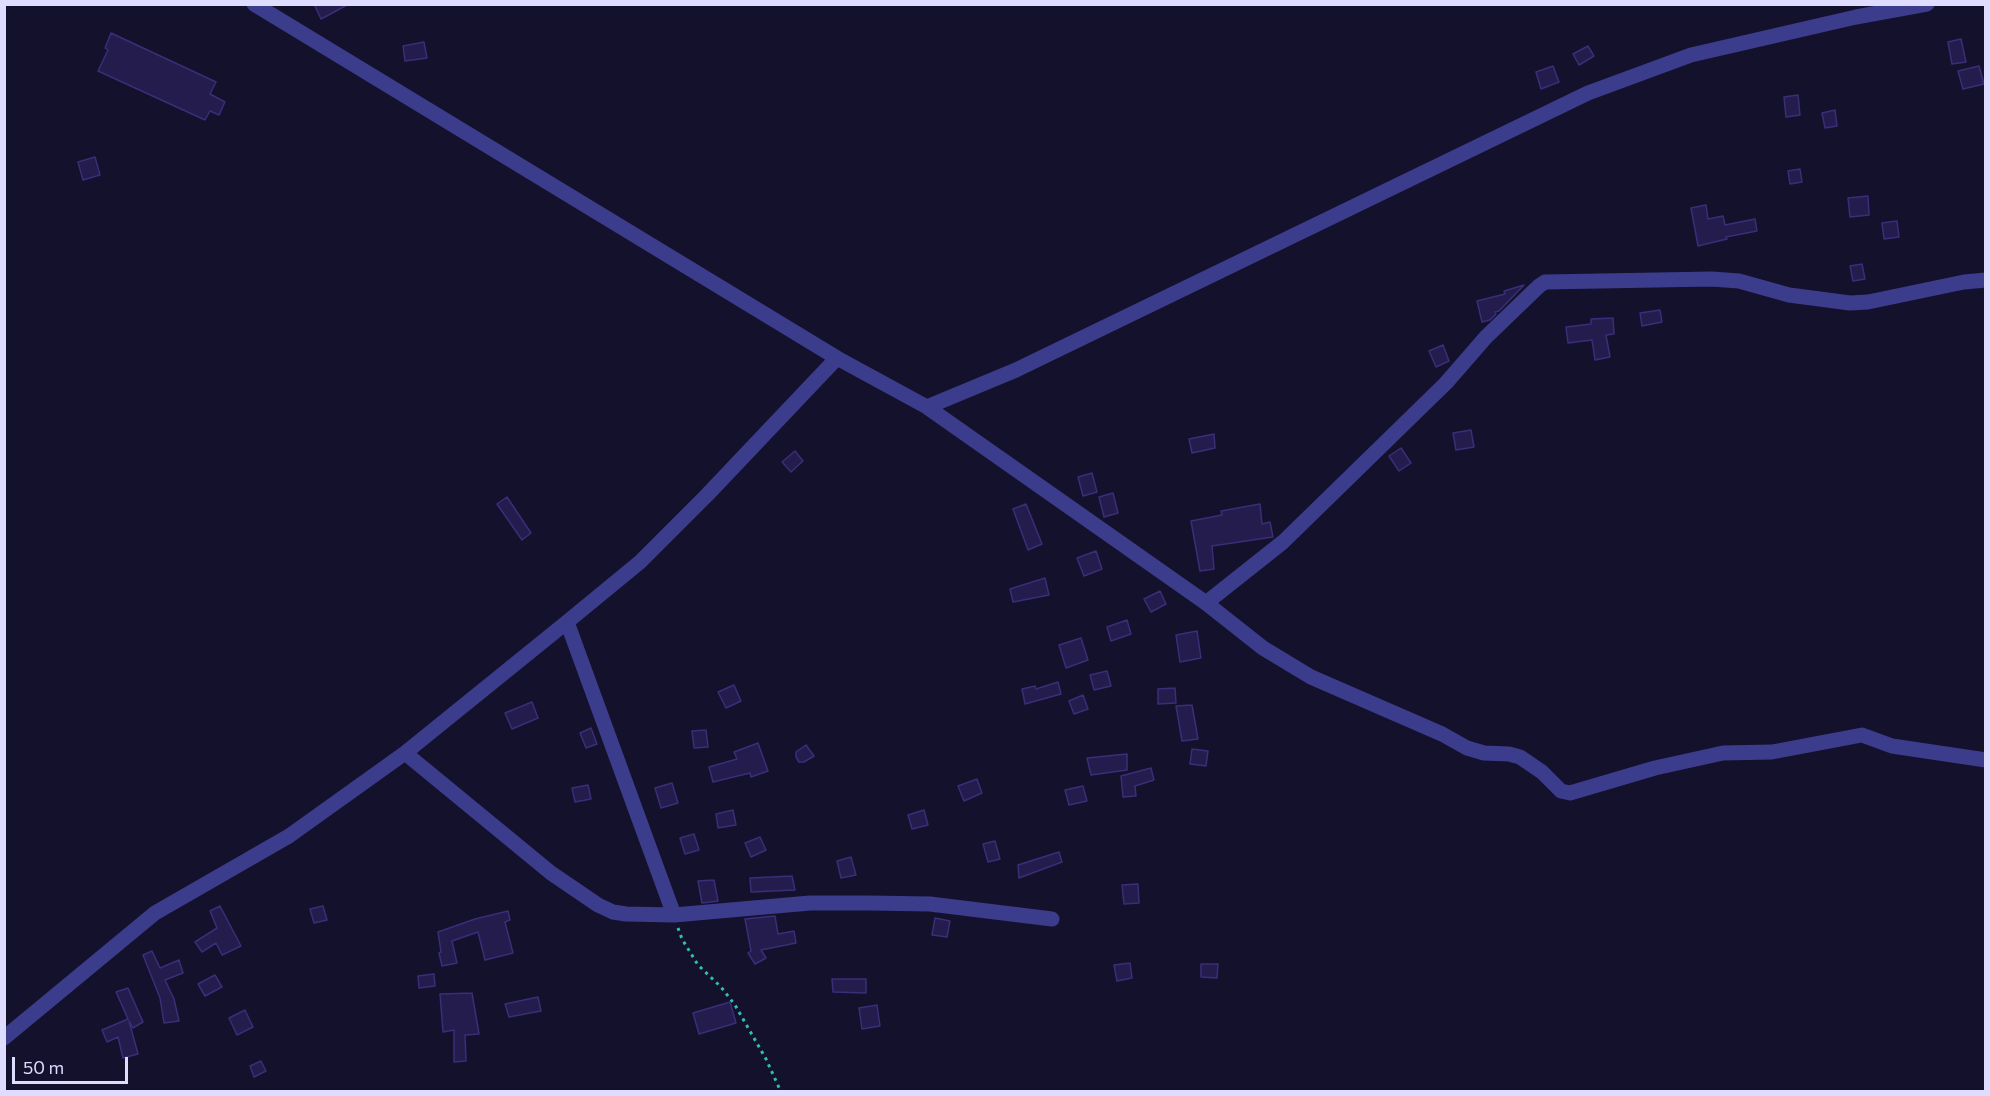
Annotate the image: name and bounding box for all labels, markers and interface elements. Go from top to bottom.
scale bar [15,1045,130,1083]
text: 50 m [23,1056,64,1078]

